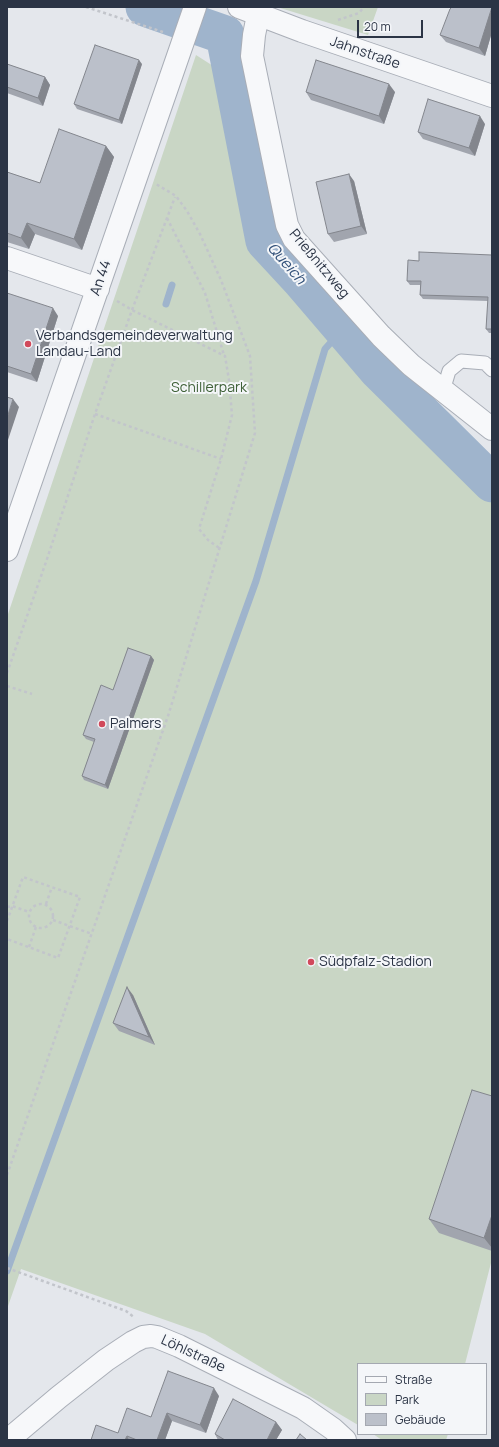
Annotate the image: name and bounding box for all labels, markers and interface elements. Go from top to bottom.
scale bar [359,12,425,38]
text: 20 m [364,18,391,35]
street label: Jahnstraße [328,33,402,73]
street label: Prießnitzweg [285,226,353,302]
water label: Queich [263,240,309,288]
street label: An 44 [87,258,115,298]
place label: Verbandsgemeindeverwaltung Landau-Land [36,328,233,360]
marker: Verbandsgemeindeverwaltung Landau-Land [23,339,33,349]
park label: Schillerpark [171,380,247,396]
place label: Palmers [110,716,161,732]
marker: Palmers [97,719,107,729]
place label: Südpfalz-Stadion [319,954,432,970]
marker: Südpfalz-Stadion [306,957,316,967]
street label: Löhlstraße [158,1332,228,1376]
legend [357,1363,487,1435]
text: Straße [395,1371,432,1388]
text: Park [395,1391,419,1408]
text: Gebäude [395,1411,446,1428]

